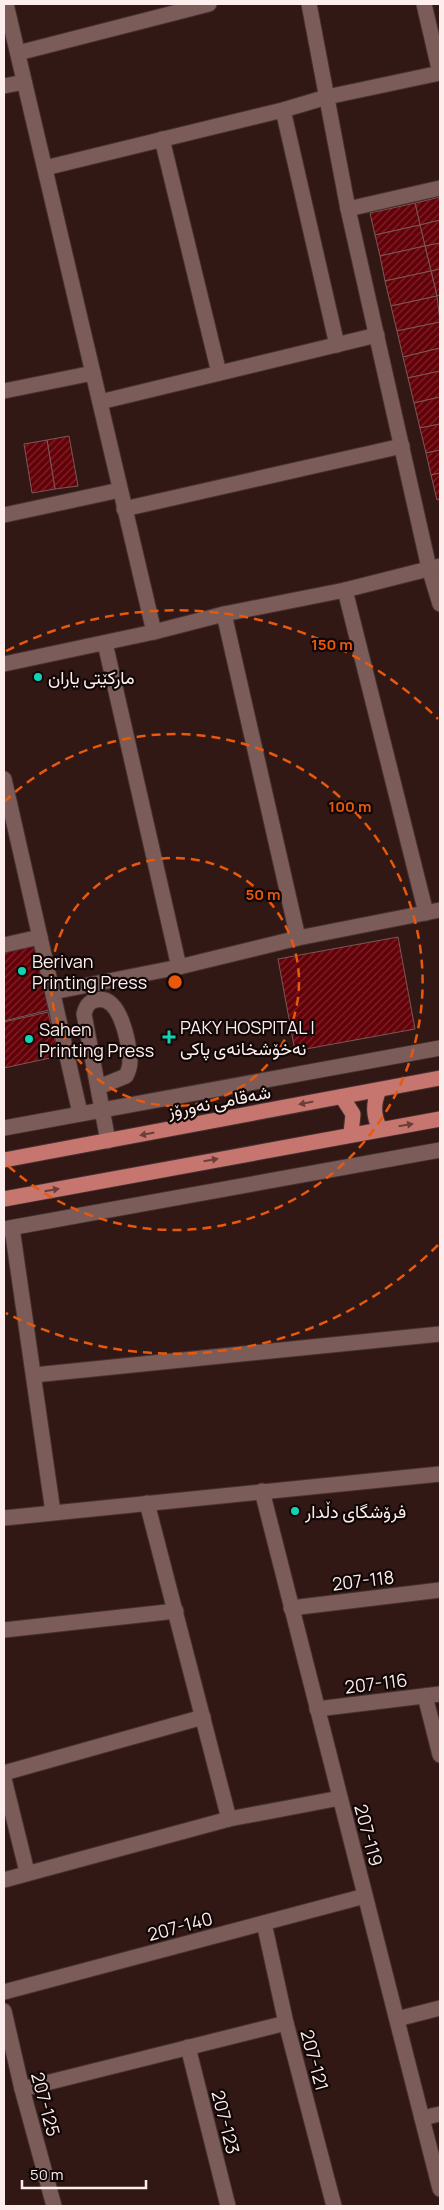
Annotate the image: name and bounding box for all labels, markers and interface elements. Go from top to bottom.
text: 150 m [311,634,353,655]
place label: مارکێتی یاران [48,665,135,689]
marker: مارکێتی یاران [32,671,44,683]
text: 100 m [329,796,371,817]
text: 50 m [245,884,281,905]
place label: Berivan Printing Press [32,949,147,994]
marker: Berivan Printing Press [16,965,28,977]
centre of rings [166,973,184,991]
place label: PAKY HOSPITAL | نەخۆشخانەی پاکی [180,1015,315,1061]
place label: Sahen Printing Press [39,1017,154,1062]
marker: PAKY HOSPITAL | نەخۆشخانەی پاکی [162,1030,176,1044]
marker: Sahen Printing Press [23,1033,35,1045]
street label: شەقامی نەورۆز [164,1079,273,1123]
one-way arrow [298,1100,314,1108]
one-way arrow [398,1121,414,1129]
one-way arrow [139,1130,154,1138]
one-way arrow [204,1156,220,1164]
one-way arrow [44,1185,60,1193]
place label: فرۆشگای دڵدار [304,1499,406,1523]
marker: فرۆشگای دڵدار [289,1505,301,1517]
street label: 207-118 [331,1564,395,1596]
street label: 207-116 [343,1667,409,1699]
street label: 207-119 [349,1801,389,1869]
street label: 207-140 [145,1906,215,1946]
street label: 207-121 [295,2027,335,2093]
street label: 207-125 [26,2069,66,2139]
street label: 207-123 [206,2088,246,2156]
scale bar [22,2158,146,2190]
text: 50 m [30,2164,64,2185]

